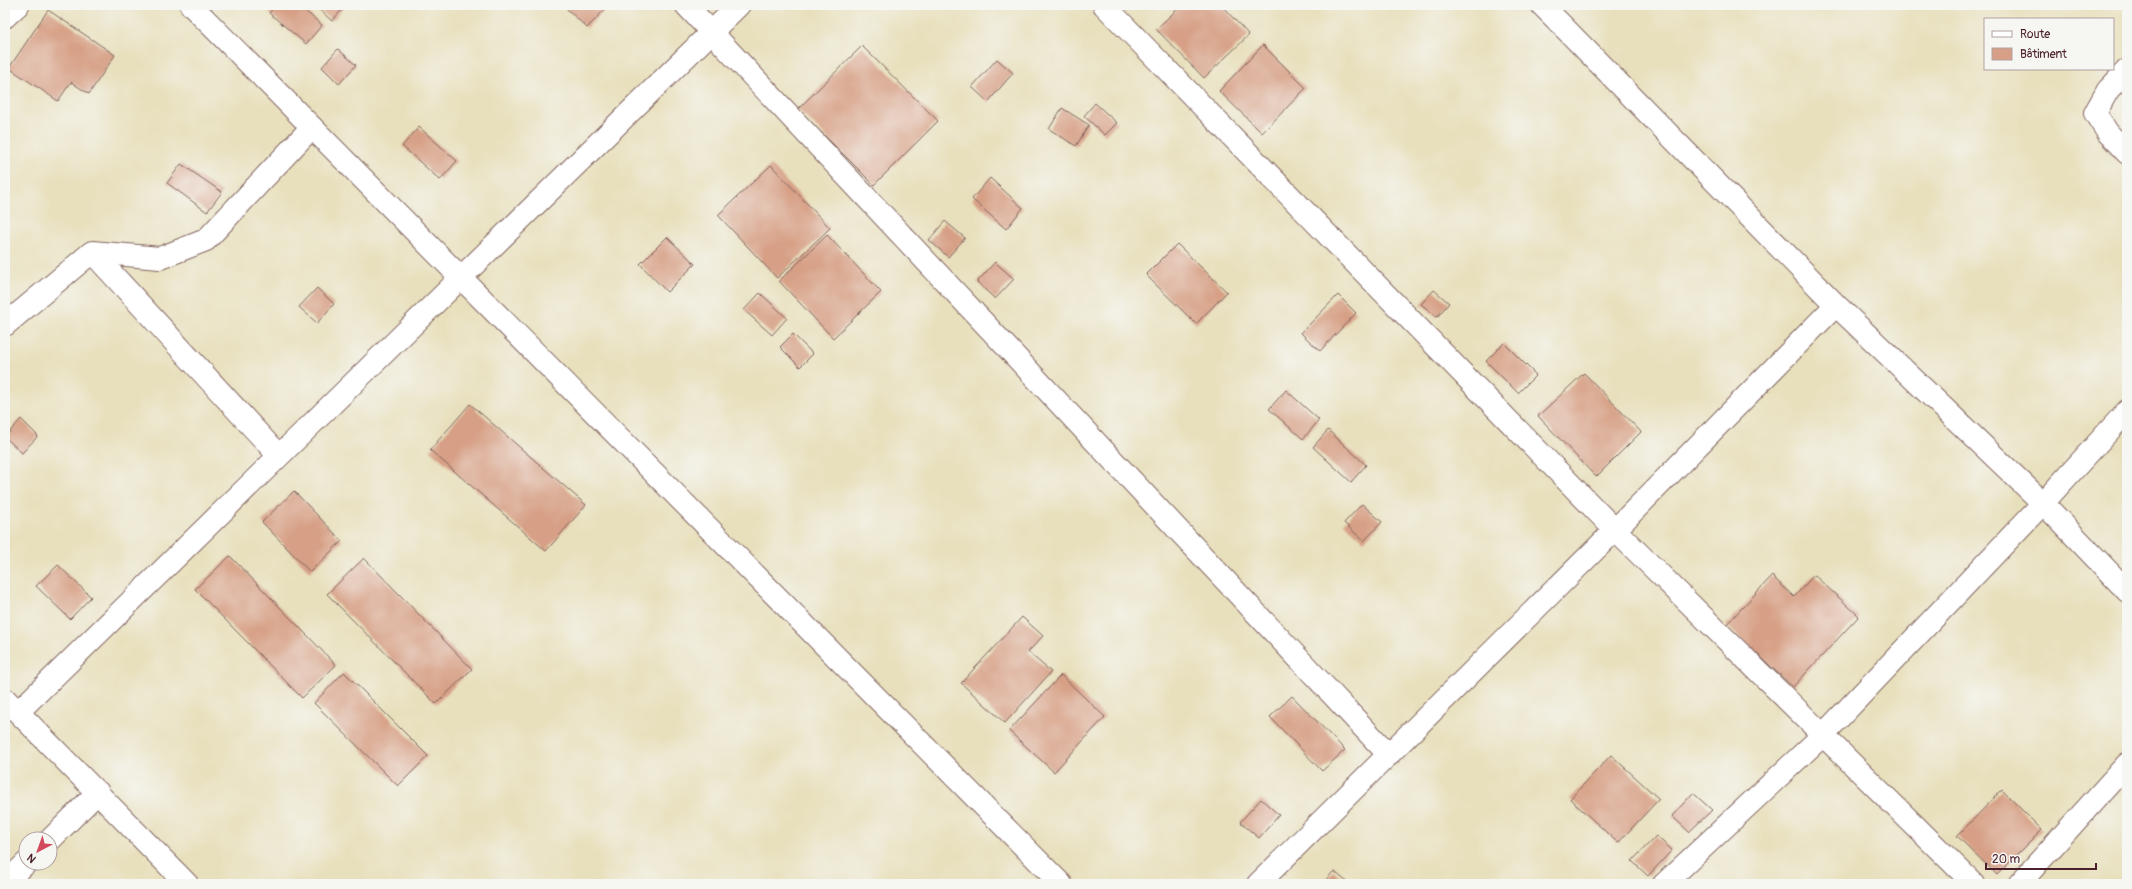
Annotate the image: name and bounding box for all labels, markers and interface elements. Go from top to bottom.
legend [1984,18,2114,70]
text: Route [2020,27,2050,42]
text: Bâtiment [2020,47,2067,62]
north arrow [18,831,58,871]
scale bar [1986,845,2096,871]
text: N [24,850,39,866]
text: 20 m [1992,852,2021,867]

